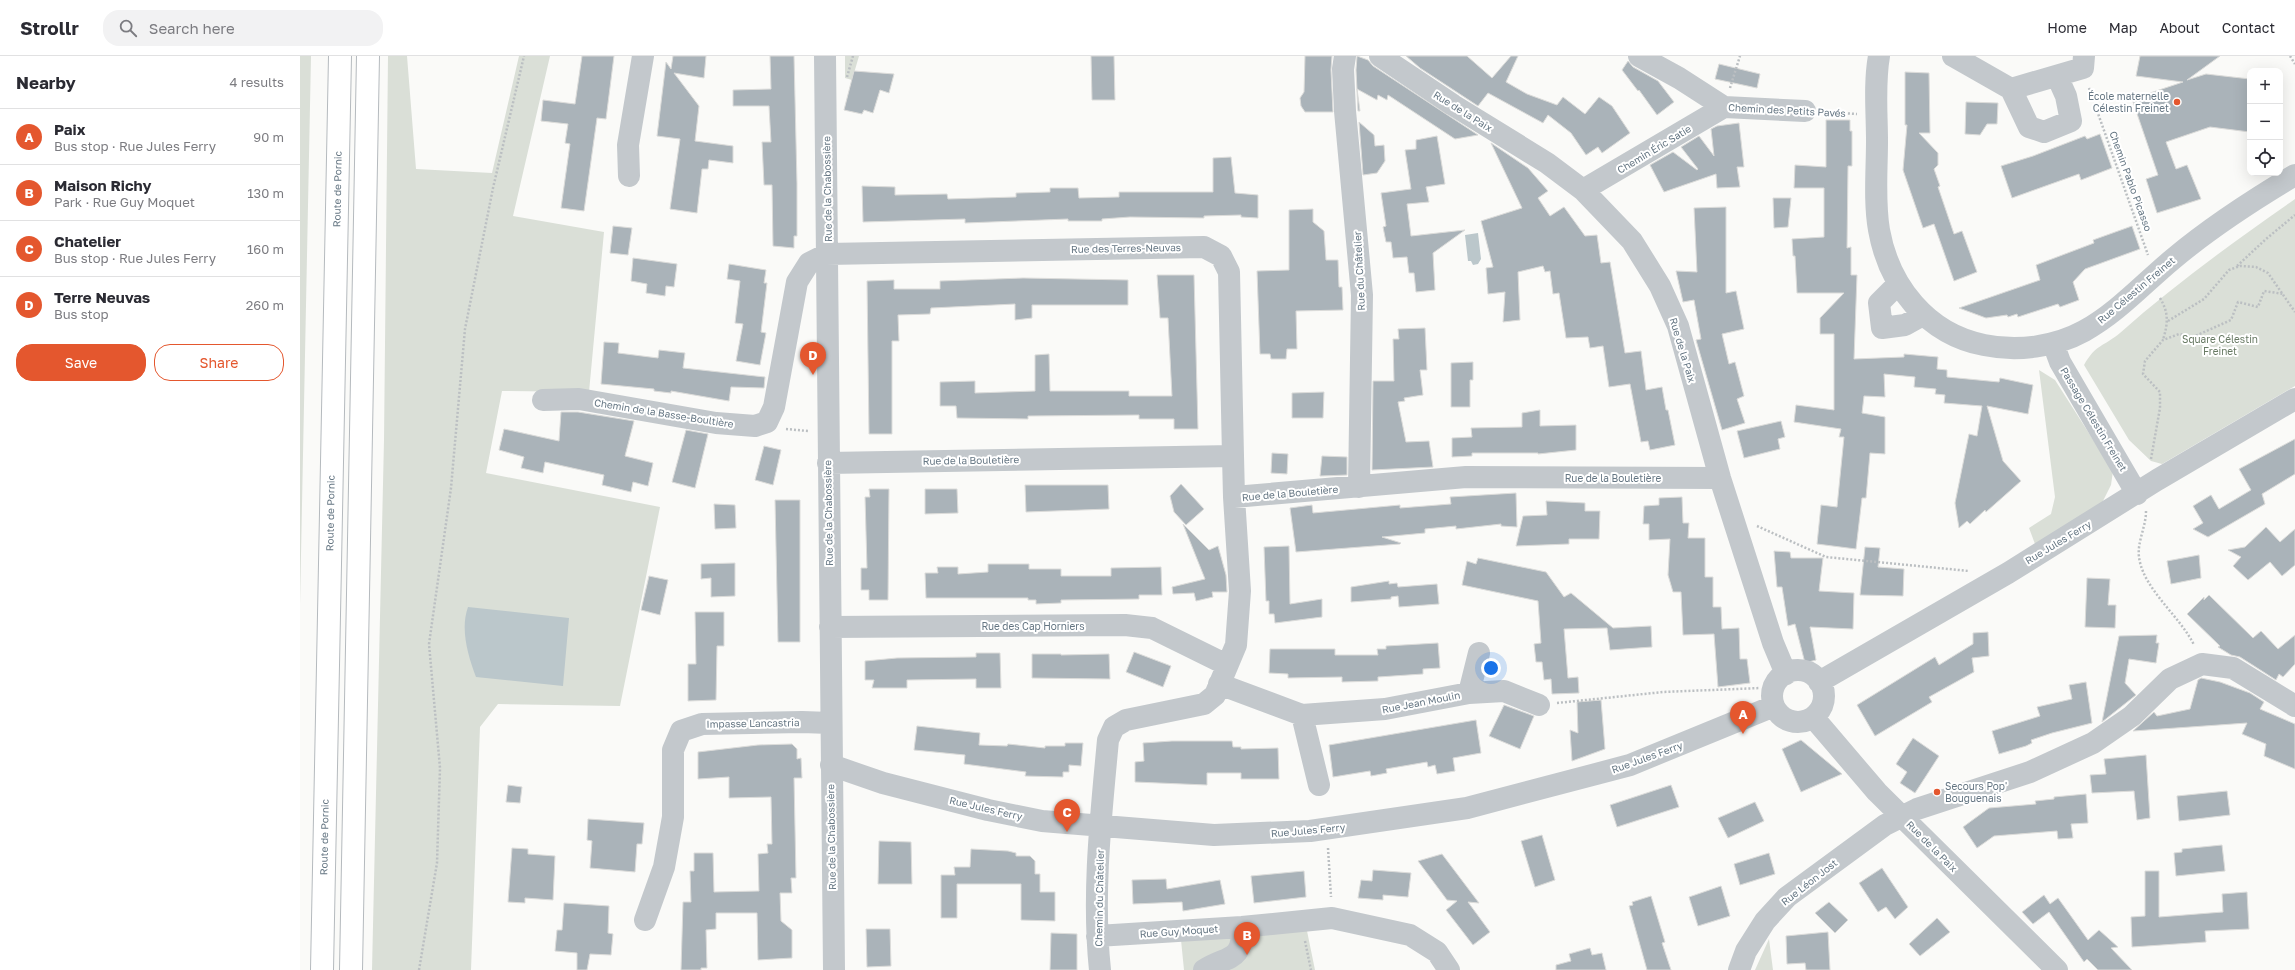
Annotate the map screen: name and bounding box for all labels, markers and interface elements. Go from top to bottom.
search box [103,10,383,46]
text: Strollr [20,16,79,39]
icon: search [117,17,139,39]
text: Search here [149,19,235,37]
text: Home [2047,19,2087,36]
text: Map [2109,19,2137,36]
text: About [2159,19,2200,36]
text: Contact [2222,19,2275,36]
map controls [2247,68,2283,176]
button: + [2247,68,2283,104]
text: Nearby [16,72,76,93]
text: 4 results [230,74,284,90]
street label: Rue de la Paix [1431,88,1495,134]
place label: École maternelle Célestin Freinet [2088,90,2169,114]
marker: École maternelle Célestin Freinet [2172,97,2182,107]
street label: Chemin des Petits Pavés [1728,101,1846,119]
button: − [2247,104,2283,140]
text: Paix [54,120,85,138]
street label: Chemin Éric Satie [1615,122,1693,176]
text: A [24,129,34,145]
text: 90 m [253,129,284,145]
street label: Chemin Pablo Picasso [2107,129,2155,233]
street label: Rue de la Chabossière [820,136,834,242]
text: Bus stop · Rue Jules Ferry [54,138,216,154]
button: locate [2247,140,2283,176]
street label: Route de Pornic [330,150,344,227]
text: Maison Richy [54,176,151,194]
text: B [24,185,34,201]
text: 130 m [247,185,284,201]
text: Park · Rue Guy Moquet [54,194,195,210]
street label: Rue du Châtelier [1351,231,1367,311]
text: Chatelier [54,232,121,250]
text: C [24,241,34,257]
text: 160 m [247,241,284,257]
street label: Rue des Terres-Neuvas [1071,241,1181,255]
text: Bus stop · Rue Jules Ferry [54,250,216,266]
street label: Rue Célestin Freinet [2095,254,2177,326]
text: Terre Neuvas [54,288,150,306]
text: D [24,297,34,313]
text: 260 m [246,297,284,313]
text: Bus stop [54,306,109,322]
street label: Rue de la Paix [1667,316,1699,384]
park label: Square Célestin Freinet [2182,333,2258,357]
pin: D [800,342,826,375]
button: Save [16,344,146,381]
button: Share [154,344,284,381]
street label: Passage Célestin Freinet [2058,365,2130,473]
street label: Chemin de la Basse-Boultière [593,396,735,430]
street label: Rue de la Bouletière [923,453,1020,467]
street label: Rue de la Chabossière [821,460,835,566]
street label: Rue de la Bouletière [1565,472,1661,484]
street label: Route de Pornic [323,474,337,551]
street label: Rue de la Bouletière [1241,483,1339,503]
street label: Rue Jules Ferry [2023,517,2093,566]
street label: Rue des Cap Horniers [981,620,1085,632]
your location [1481,658,1501,678]
street label: Rue Jean Moulin [1381,689,1461,715]
pin: A [1730,701,1756,734]
street label: Impasse Lancastria [706,716,800,730]
street label: Rue Jules Ferry [1610,738,1684,775]
place label: Secours Pop' Bouguenais [1945,780,2007,804]
street label: Rue de la Chabossière [824,784,838,890]
marker: Secours Pop' Bouguenais [1932,787,1942,797]
street label: Rue Jules Ferry [948,794,1024,822]
street label: Route de Pornic [317,798,331,875]
pin: C [1054,799,1080,832]
street label: Rue de la Paix [1904,818,1960,874]
street label: Rue Jules Ferry [1270,821,1346,839]
street label: Chemin du Châtelier [1092,849,1106,947]
street label: Rue Léon Jost [1779,856,1839,908]
street label: Rue Guy Moquet [1139,922,1219,940]
pin: B [1234,922,1260,955]

